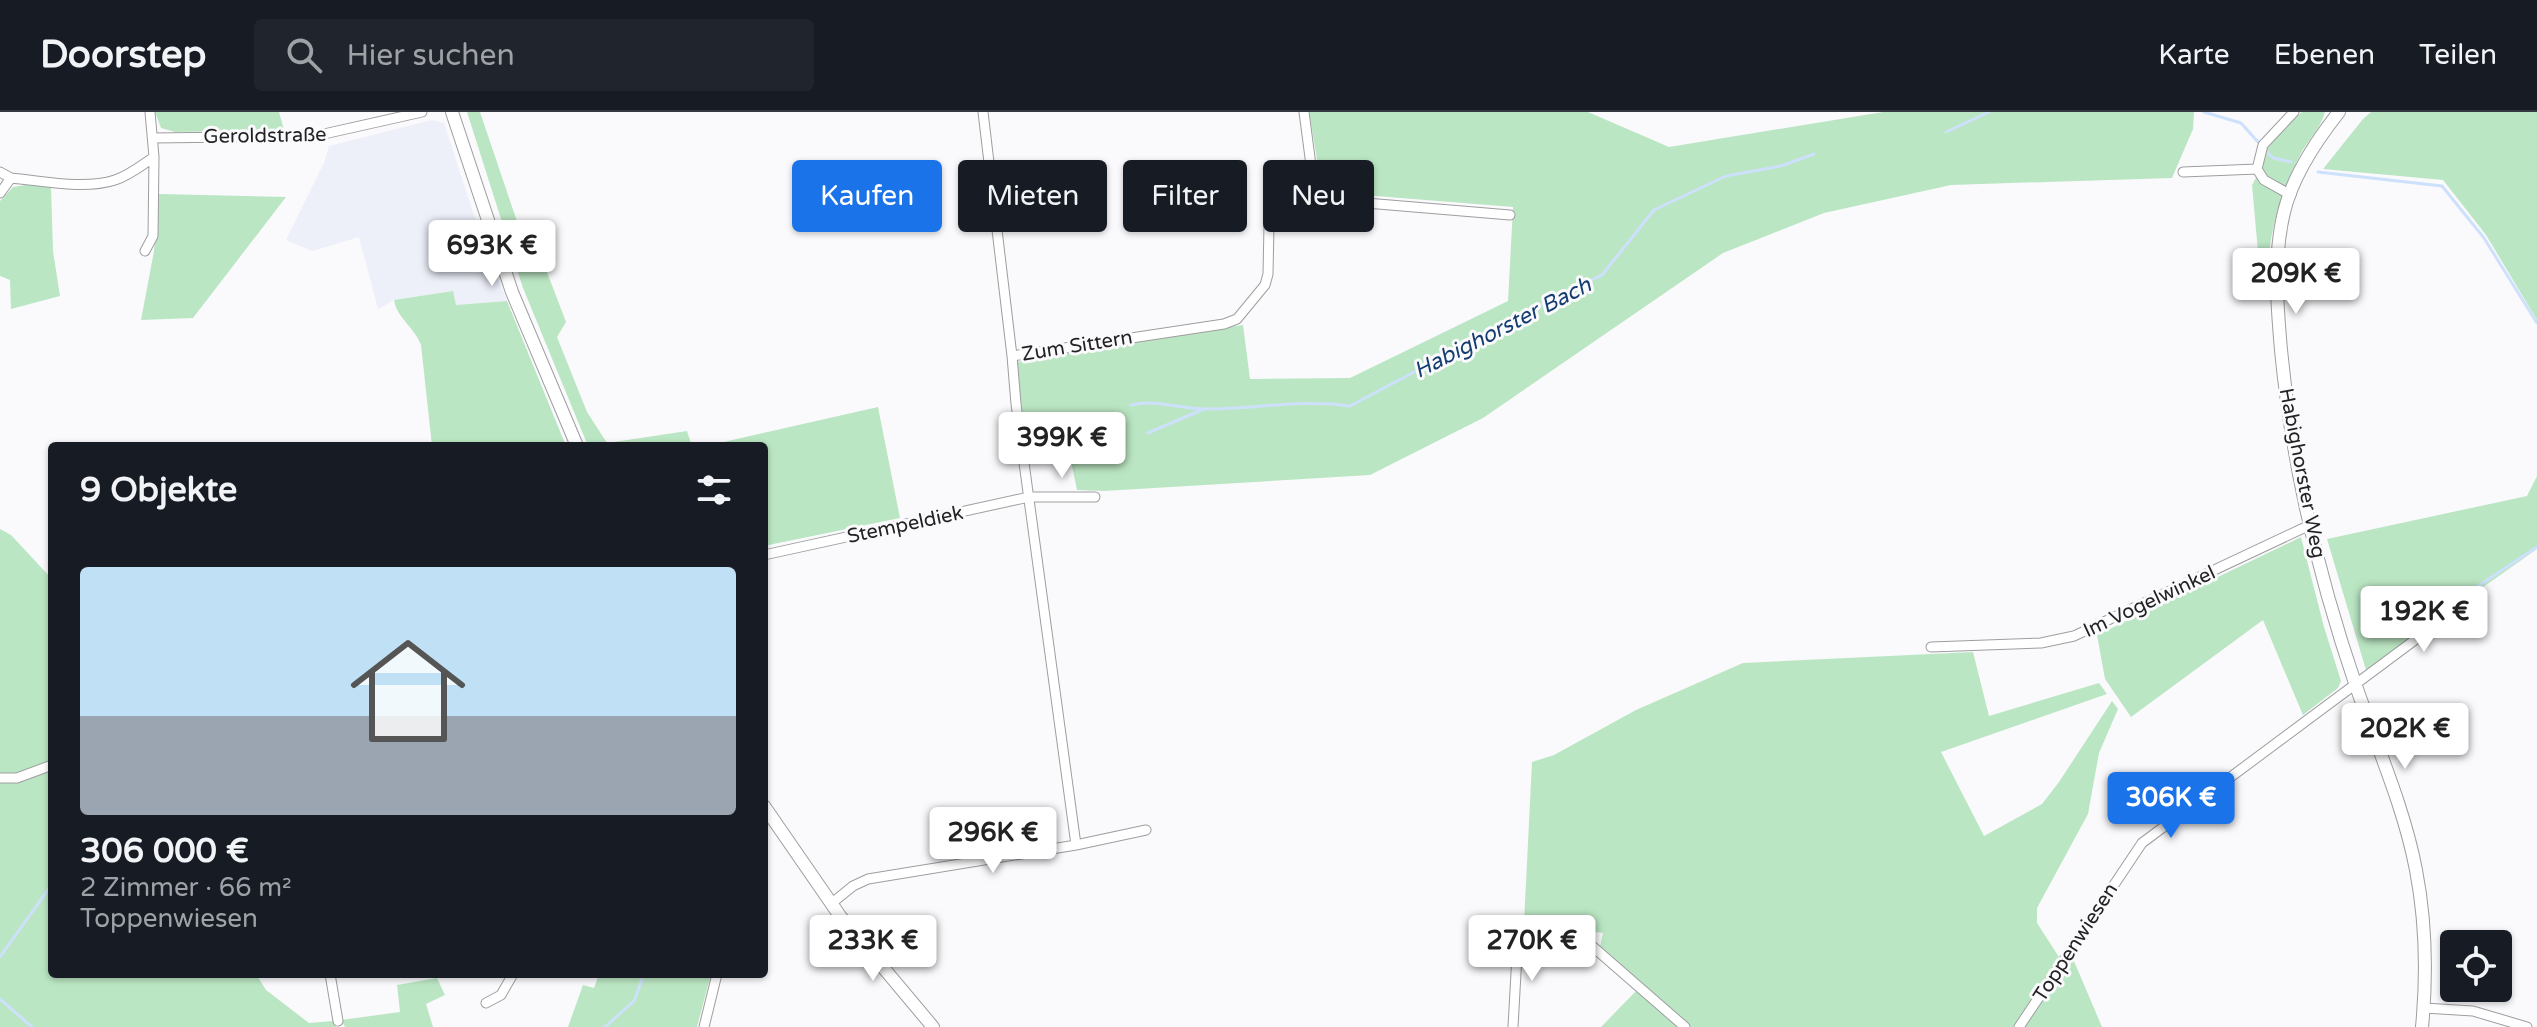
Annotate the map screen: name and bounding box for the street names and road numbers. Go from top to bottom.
street label: Geroldstraße [203,123,327,149]
street label: Zum Sittern [1020,325,1134,367]
street label: Habighorster Weg [2274,386,2330,560]
street label: Stempeldiek [845,501,965,549]
street label: Im Vogelwinkel [2080,561,2219,643]
street label: Toppenwiesen [2029,879,2123,1006]

